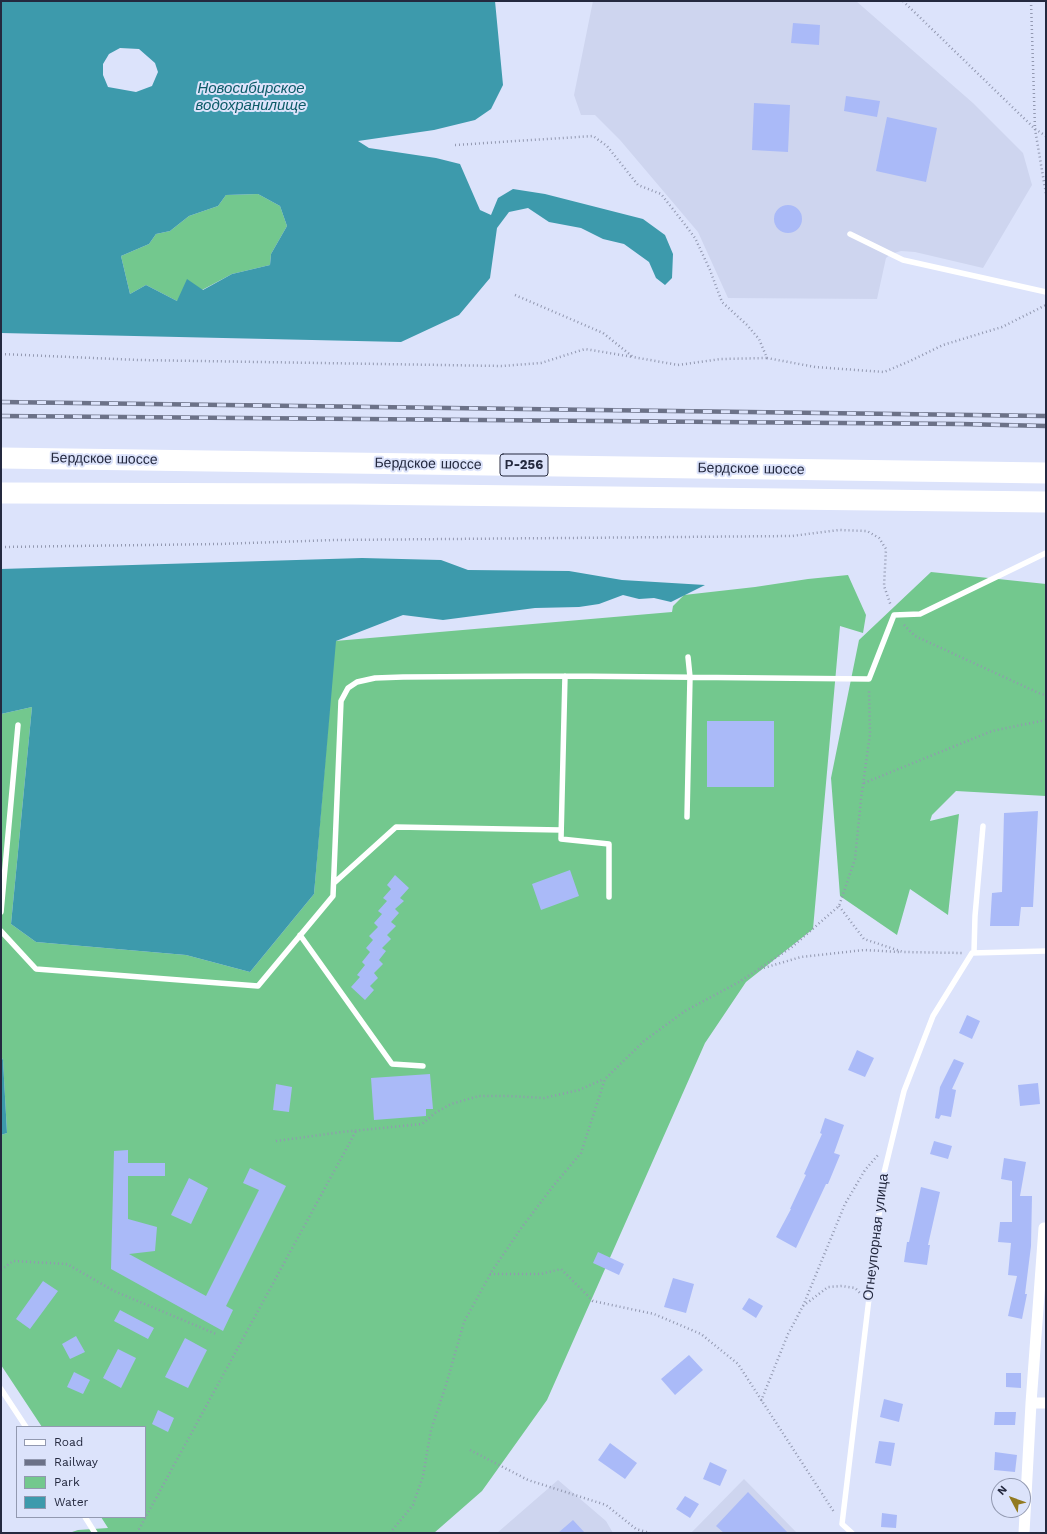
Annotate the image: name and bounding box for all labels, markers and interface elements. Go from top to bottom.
water label: Новосибирское водохранилище [196,80,306,115]
street label: Бердское шоссе [50,450,158,468]
road number: Р-256 [500,454,548,476]
street label: Бердское шоссе [374,455,482,473]
street label: Бердское шоссе [697,460,805,478]
street label: Огнеупорная улица [860,1173,892,1301]
legend [16,1426,146,1518]
text: Road [54,1435,83,1449]
text: Railway [54,1455,98,1469]
text: Park [54,1475,80,1489]
north arrow [991,1478,1031,1518]
text: N [995,1483,1010,1498]
text: Water [54,1495,88,1509]

